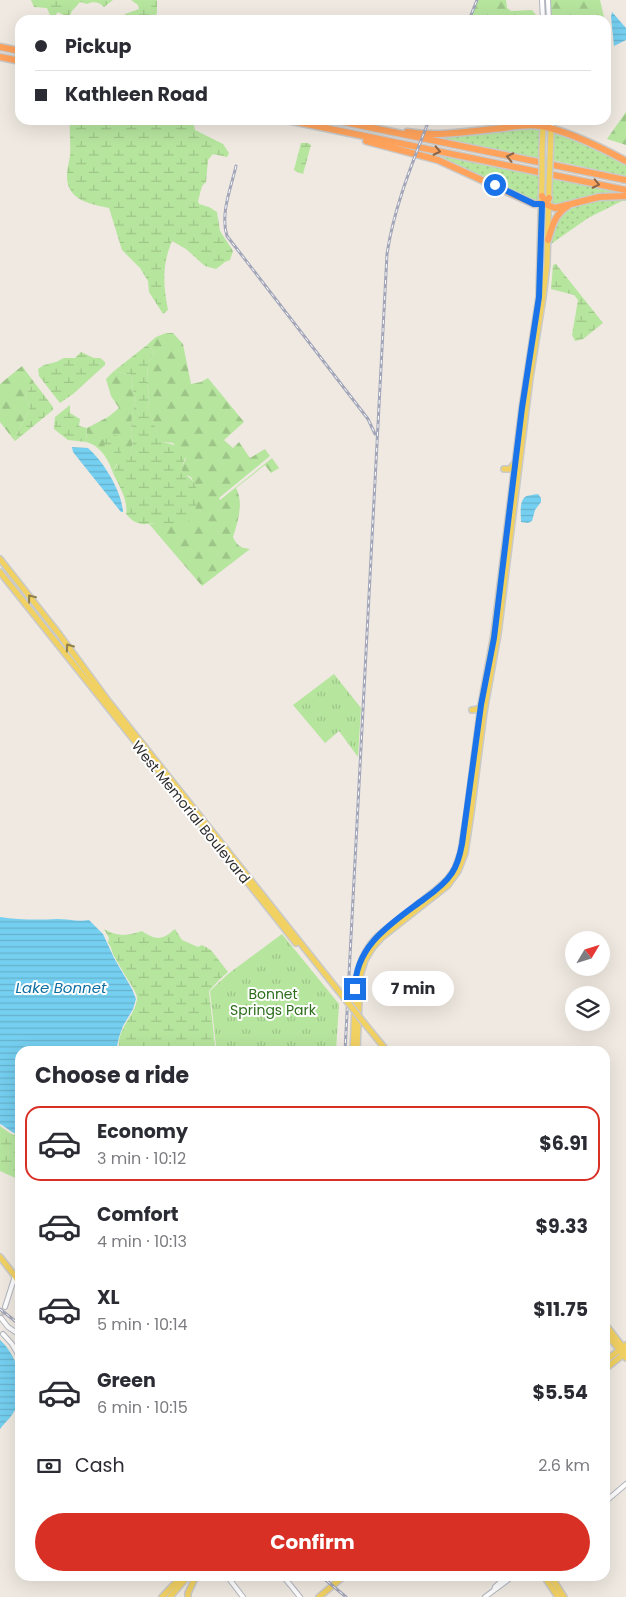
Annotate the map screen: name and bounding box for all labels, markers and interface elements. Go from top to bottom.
text: Pickup [65,33,131,60]
text: Kathleen Road [65,81,208,108]
one-way arrow [433,146,442,156]
one-way arrow [505,152,514,162]
route start [484,174,506,196]
one-way arrow [592,178,601,189]
one-way arrow [28,595,36,604]
one-way arrow [66,643,75,653]
street label: West Memorial Boulevard [127,736,255,888]
north arrow [565,931,610,976]
map controls [565,931,610,1031]
callout: 7 min [372,972,455,1006]
water label: Lake Bonnet [16,977,107,998]
text: 7 min [391,977,435,1000]
route end [344,978,366,1000]
park label: Bonnet Springs Park [230,984,317,1020]
button: layers [565,986,610,1031]
text: Choose a ride [35,1060,189,1091]
text: Economy [97,1118,188,1145]
icon: car [37,1121,82,1166]
text: $6.91 [539,1130,588,1157]
text: 3 min · 10:12 [97,1147,186,1170]
text: Comfort [97,1201,179,1228]
icon: car [37,1204,82,1249]
text: $9.33 [535,1213,588,1240]
text: 4 min · 10:13 [97,1230,187,1253]
text: XL [97,1284,120,1311]
icon: car [37,1287,82,1332]
text: $11.75 [533,1296,588,1323]
text: 5 min · 10:14 [97,1313,188,1336]
text: Green [97,1367,156,1394]
icon: car [37,1370,82,1415]
text: $5.54 [533,1379,588,1406]
text: 6 min · 10:15 [97,1396,188,1419]
icon: cash [35,1452,63,1480]
text: Cash [75,1452,125,1479]
text: 2.6 km [538,1454,590,1477]
button: Confirm [35,1513,590,1571]

